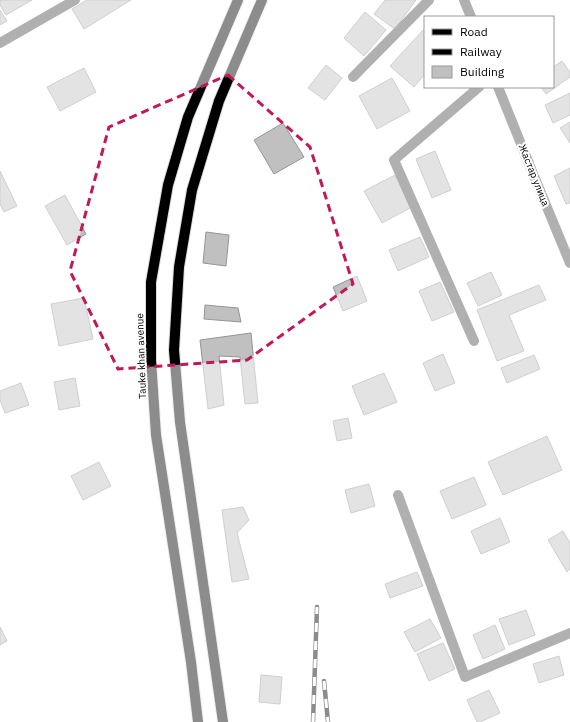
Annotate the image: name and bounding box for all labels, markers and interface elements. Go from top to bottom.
legend [424,16,554,88]
text: Road [460,24,488,39]
text: Railway [460,44,502,59]
text: Building [460,64,505,79]
street label: Жастар улица [516,142,553,209]
street label: Tauke khan avenue [133,312,149,399]

